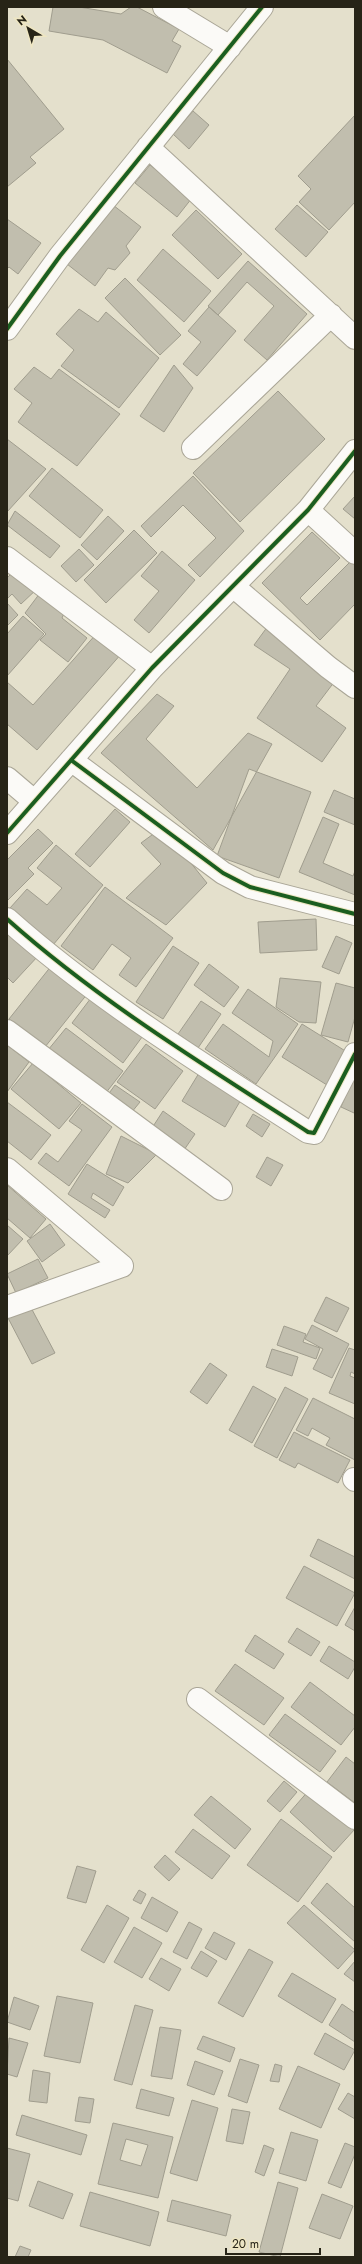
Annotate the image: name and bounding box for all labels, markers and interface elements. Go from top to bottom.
north arrow [8,8,48,48]
text: N [13,11,30,29]
scale bar [226,2230,320,2256]
text: 20 m [232,2235,259,2253]

